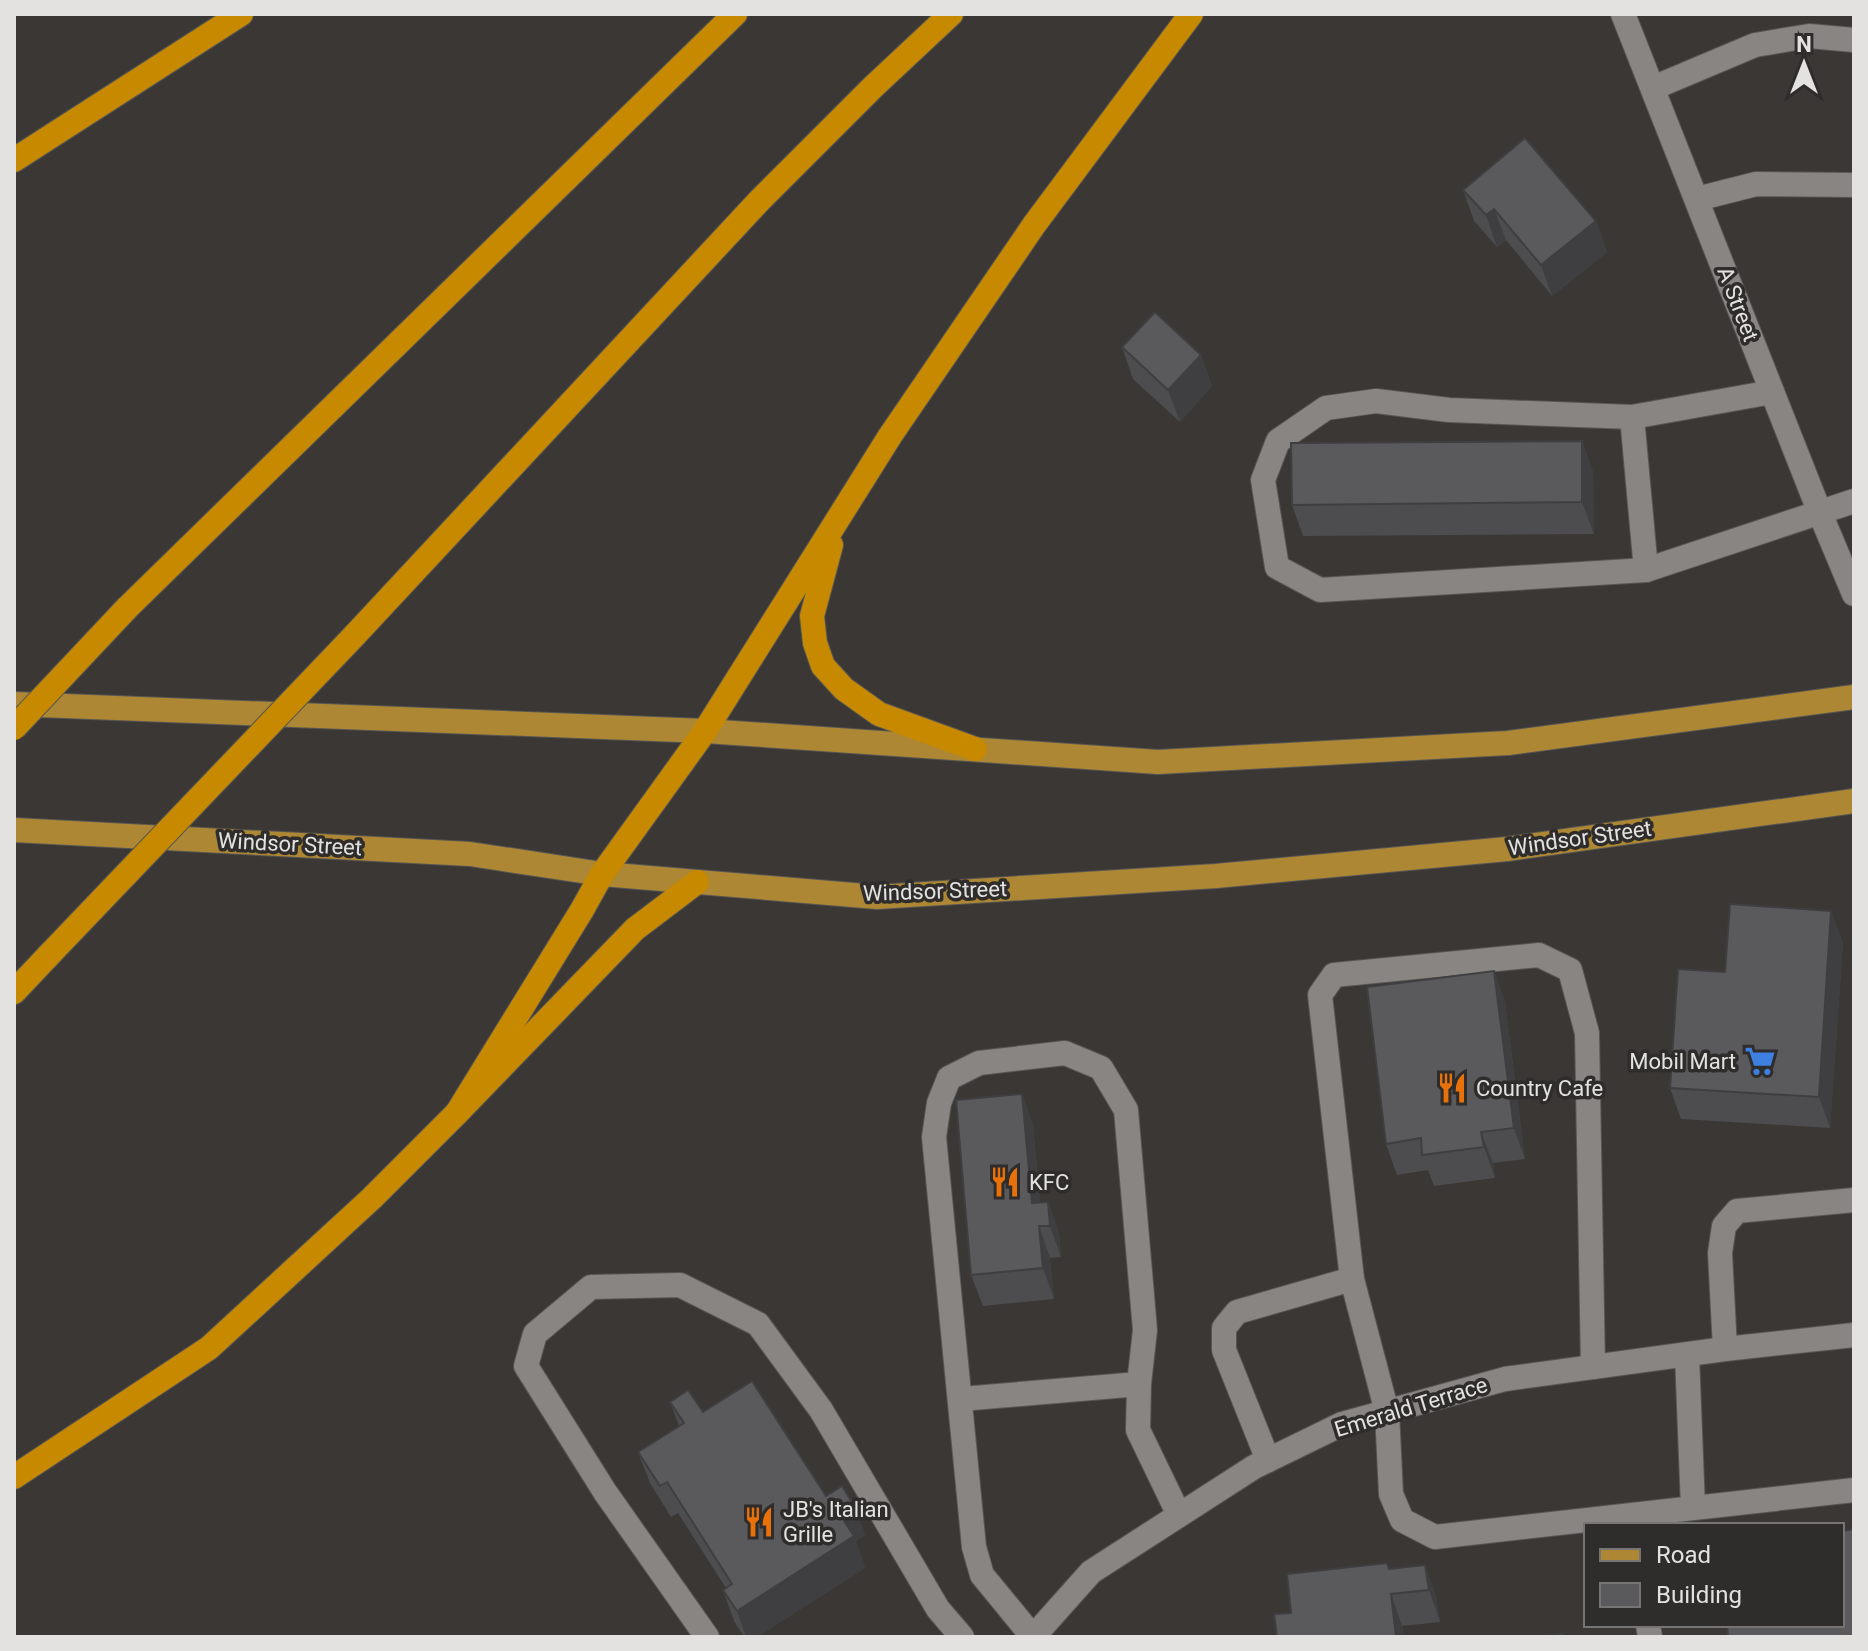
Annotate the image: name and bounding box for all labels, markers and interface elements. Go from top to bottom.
north arrow [1764,24,1844,104]
text: N [1796,32,1812,57]
street label: A Street [1712,263,1764,345]
street label: Windsor Street [1507,816,1653,860]
street label: Windsor Street [217,828,363,860]
street label: Windsor Street [862,876,1008,906]
supermarket icon: Mobil Mart [1743,1044,1777,1078]
place label: Mobil Mart [1629,1049,1736,1074]
restaurant icon: Country Cafe [1435,1071,1469,1105]
place label: Country Cafe [1476,1076,1603,1101]
restaurant icon: KFC [988,1165,1022,1199]
place label: KFC [1029,1170,1069,1195]
street label: Emerald Terrace [1332,1372,1490,1442]
place label: JB's Italian Grille [783,1497,889,1547]
restaurant icon: JB's Italian Grille [742,1505,776,1539]
legend [1584,1523,1844,1627]
text: Road [1656,1541,1711,1569]
text: Building [1656,1581,1742,1609]

